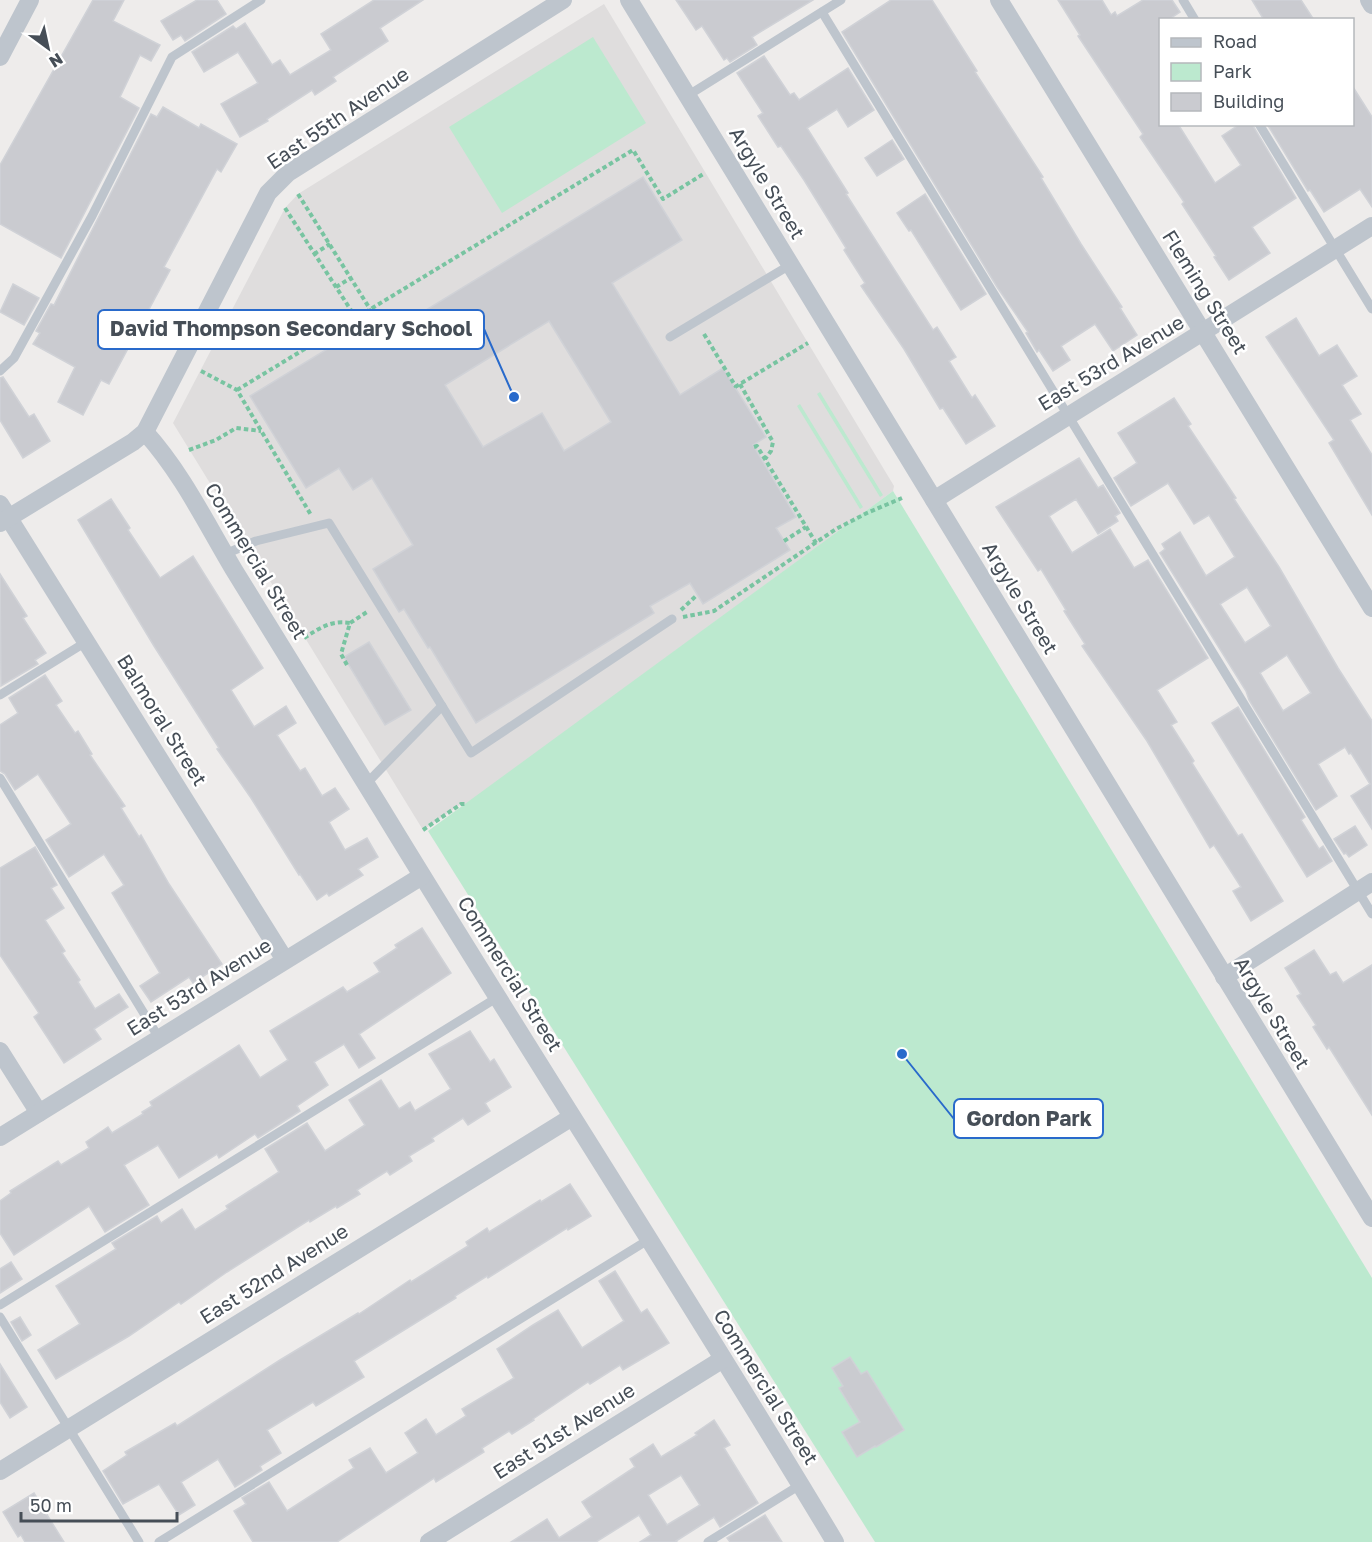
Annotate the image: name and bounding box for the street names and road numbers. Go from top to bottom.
street label: East 55th Avenue [262,61,413,174]
street label: Argyle Street [725,122,811,243]
street label: Fleming Street [1158,225,1254,358]
street label: East 53rd Avenue [1033,309,1188,415]
street label: Commercial Street [201,478,313,643]
street label: Argyle Street [978,537,1064,658]
street label: Balmoral Street [113,649,213,790]
street label: Commercial Street [453,891,568,1055]
street label: East 53rd Avenue [122,932,275,1040]
street label: Argyle Street [1230,952,1316,1073]
street label: East 52nd Avenue [195,1218,352,1328]
street label: Commercial Street [709,1304,824,1468]
street label: East 51st Avenue [488,1377,639,1483]

